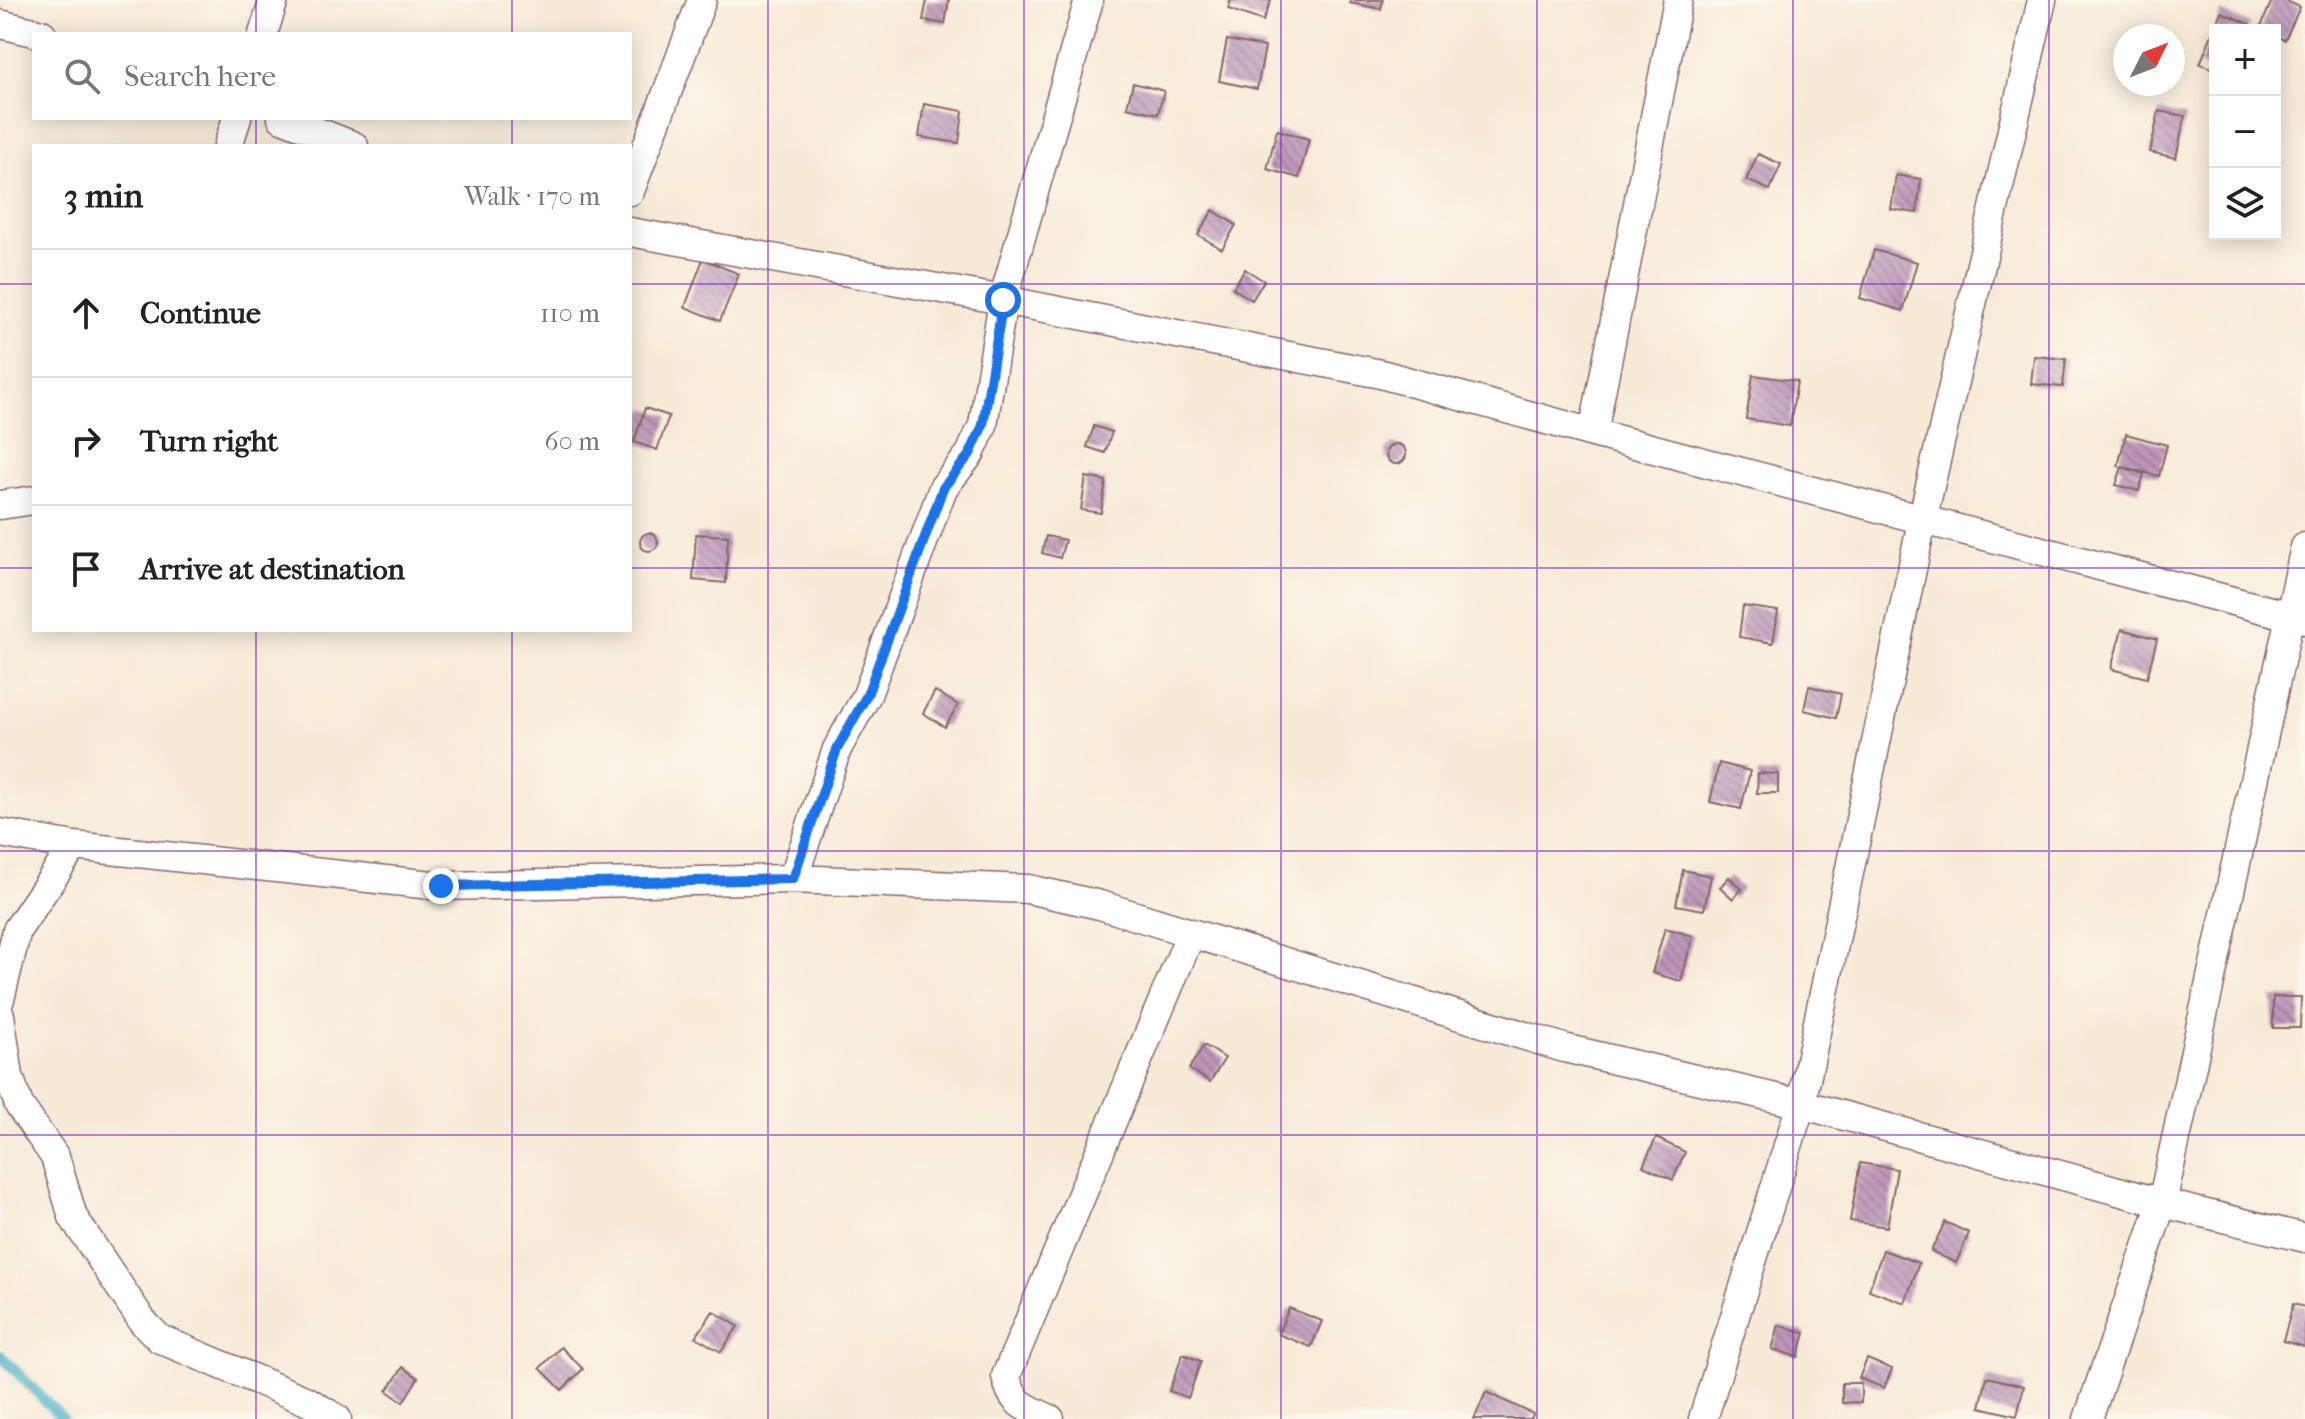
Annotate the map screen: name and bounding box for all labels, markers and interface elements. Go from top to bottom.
north arrow [2113,24,2185,96]
map controls [2209,24,2281,240]
button: + [2209,24,2281,96]
search box [32,32,632,120]
icon: search [60,54,104,98]
text: Search here [124,59,276,94]
button: − [2209,96,2281,168]
button: layers [2209,168,2281,240]
text: 3 min [64,176,143,216]
text: Walk · 170 m [464,181,600,212]
route start [985,282,1021,318]
icon: ahead [64,291,108,335]
text: Continue [140,296,261,331]
text: 110 m [540,298,600,329]
icon: right [64,419,108,463]
text: Turn right [140,424,278,459]
text: 60 m [544,426,600,457]
icon: arrive [64,547,108,591]
text: Arrive at destination [140,552,405,587]
route end [423,868,459,904]

